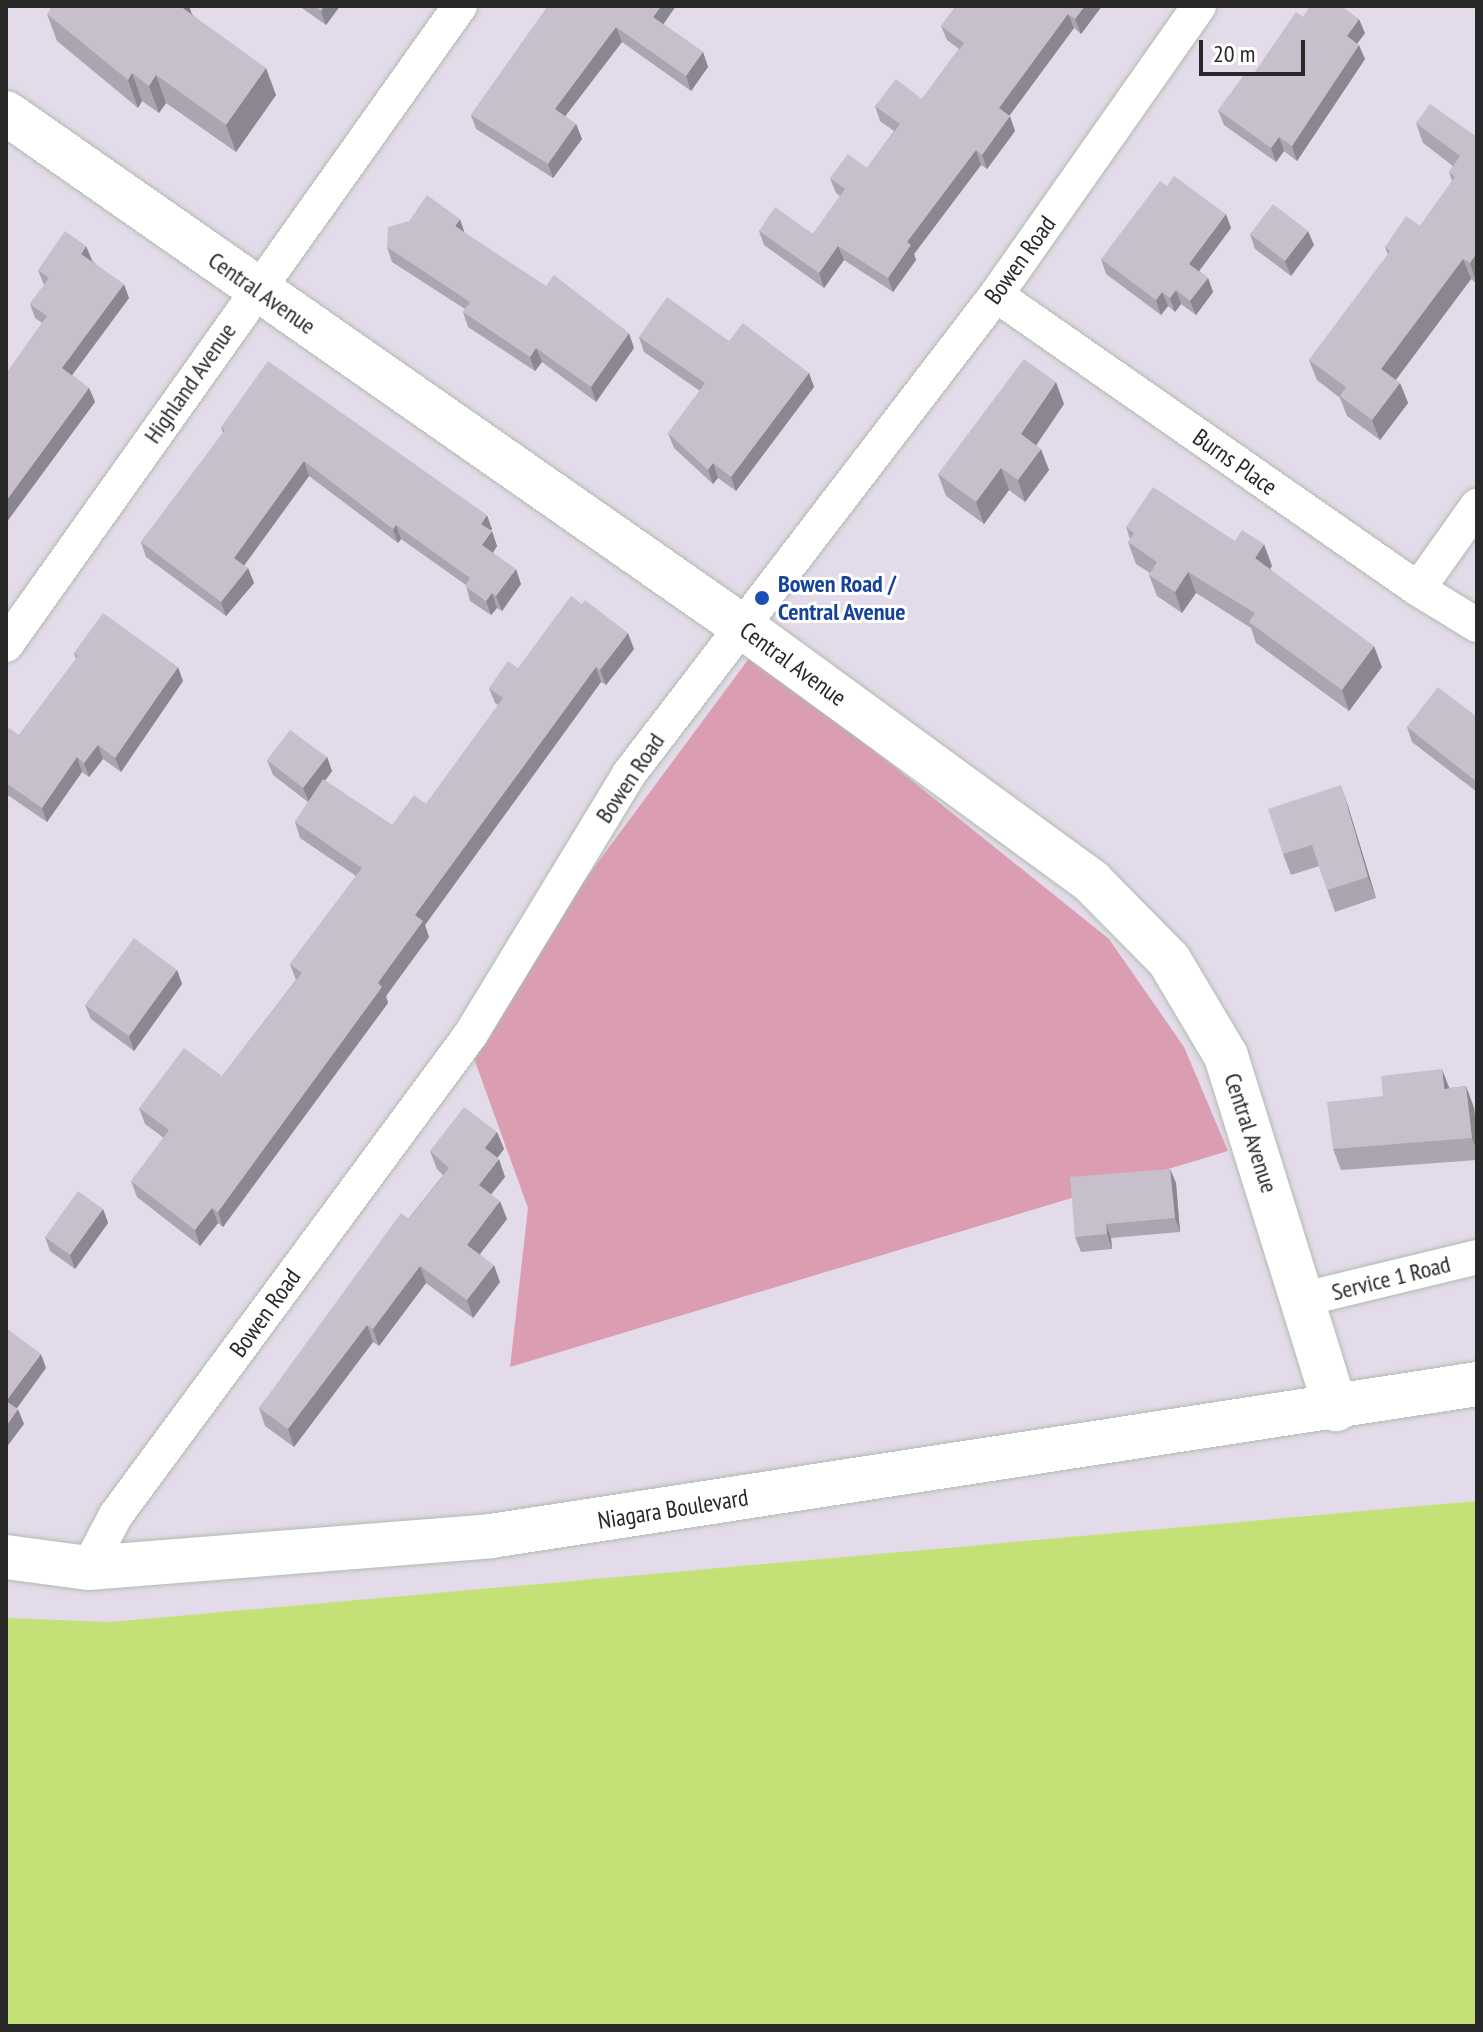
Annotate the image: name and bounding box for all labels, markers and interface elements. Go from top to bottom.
scale bar [1203,24,1309,74]
text: 20 m [1213,38,1255,69]
street label: Bowen Road [978,210,1062,310]
street label: Central Avenue [203,245,321,341]
street label: Highland Avenue [138,317,242,449]
street label: Burns Place [1187,423,1283,501]
place label: Bowen Road / Central Avenue [778,570,906,626]
marker: Bowen Road / Central Avenue [753,589,771,607]
street label: Central Avenue [734,616,852,712]
street label: Bowen Road [590,728,670,828]
street label: Central Avenue [1218,1069,1284,1197]
street label: Service 1 Road [1329,1249,1453,1307]
street label: Bowen Road [223,1263,307,1363]
street label: Niagara Boulevard [596,1483,750,1535]

